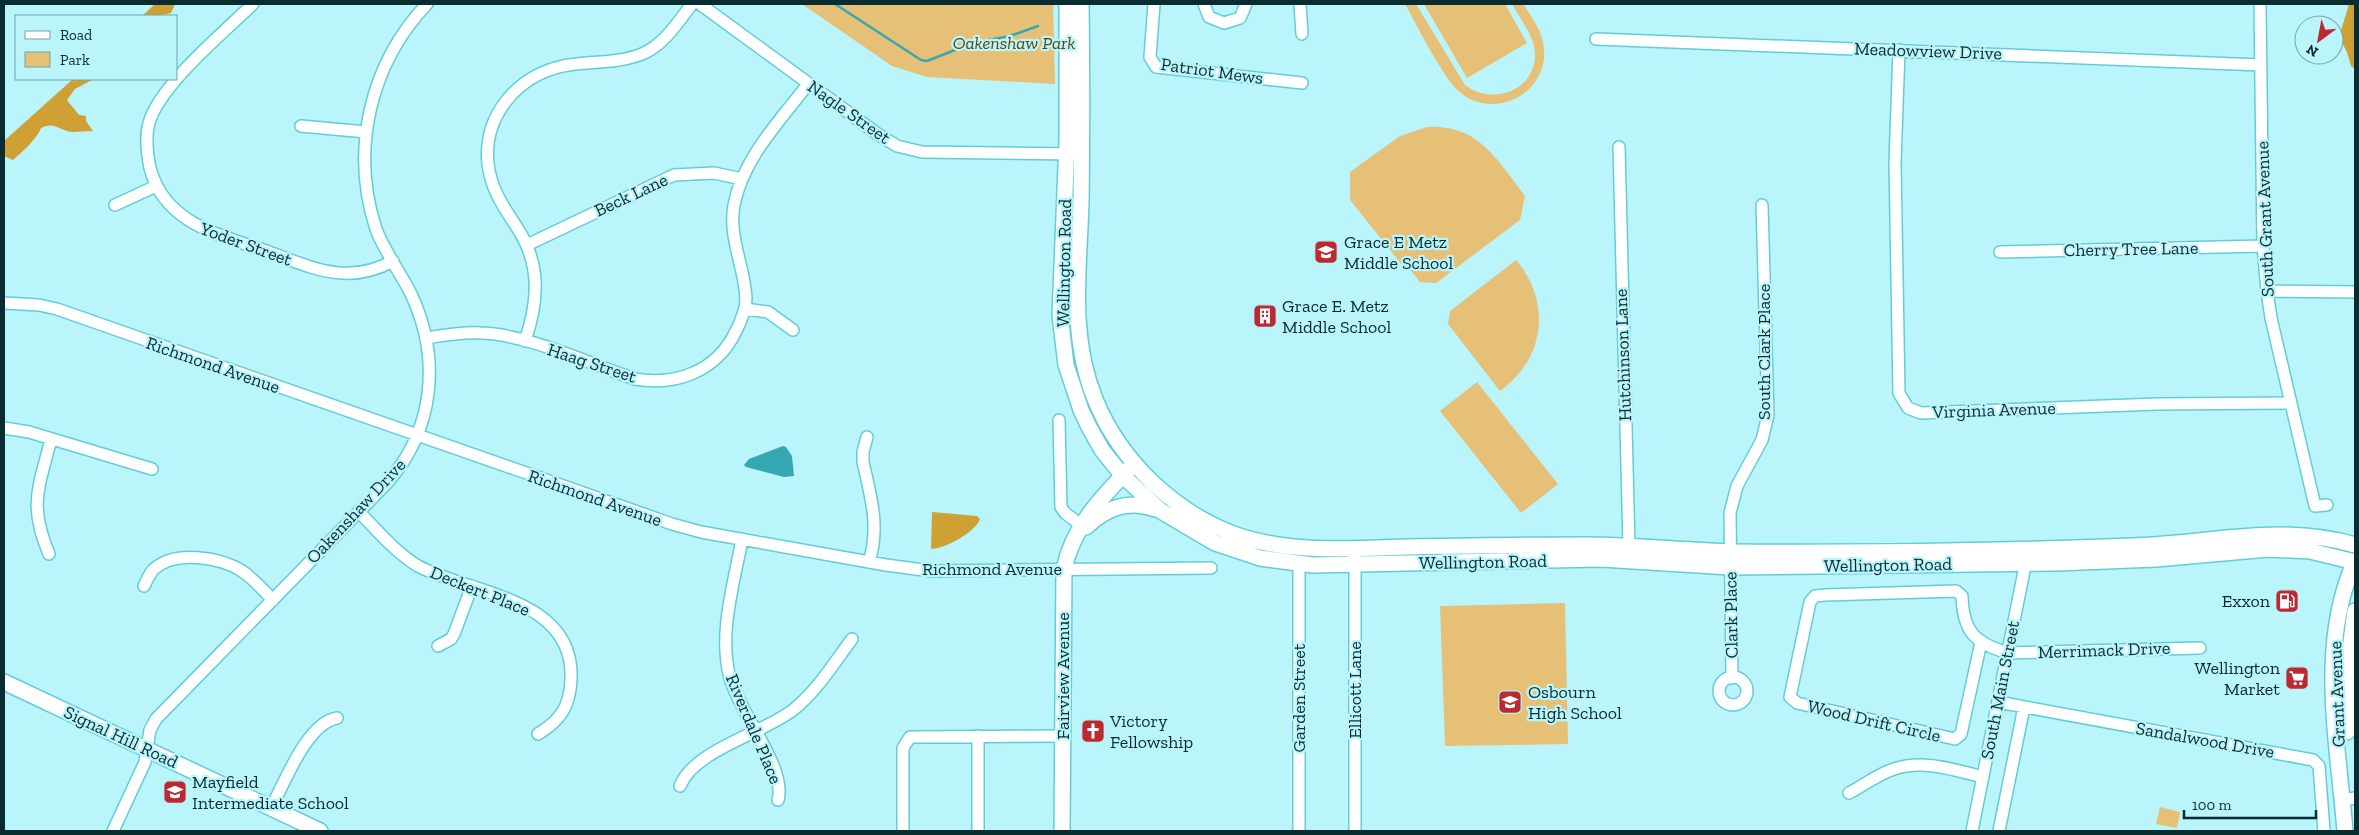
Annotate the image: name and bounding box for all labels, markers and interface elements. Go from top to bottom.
legend [15,15,178,80]
north arrow [2294,15,2344,65]
text: Road [60,26,93,44]
park label: Oakenshaw Park [953,32,1075,54]
street label: Meadowview Drive [1854,37,2002,65]
text: N [2303,40,2321,61]
text: Park [60,51,90,69]
street label: Patriot Mews [1159,53,1265,89]
street label: Nagle Street [803,75,895,149]
street label: South Grant Avenue [2251,141,2279,297]
street label: Beck Lane [591,168,671,222]
street label: Wellington Road [1052,199,1076,327]
street label: Yoder Street [196,217,295,271]
place label: Grace E Metz Middle School [1344,231,1453,274]
street label: Cherry Tree Lane [2064,237,2198,261]
school or university icon: Grace E Metz Middle School [1313,239,1339,265]
street label: South Clark Place [1753,284,1775,420]
street label: Hutchinson Lane [1610,288,1636,422]
place label: Grace E. Metz Middle School [1282,295,1391,338]
building icon: Grace E. Metz Middle School [1252,303,1278,329]
street label: Richmond Avenue [143,332,283,398]
street label: Haag Street [545,338,640,388]
street label: Virginia Avenue [1931,397,2056,423]
street label: Oakenshaw Drive [302,454,410,568]
street label: Richmond Avenue [525,465,665,531]
street label: Wellington Road [1419,550,1547,574]
street label: Wellington Road [1824,553,1952,577]
street label: Richmond Avenue [922,558,1062,580]
street label: Deckert Place [427,561,533,621]
street label: Clark Place [1719,572,1743,658]
fuel station icon: Exxon [2274,588,2300,614]
place label: Exxon [2222,590,2271,612]
street label: Fairview Avenue [1052,612,1074,740]
street label: South Main Street [1976,618,2024,761]
street label: Merrimack Drive [2037,637,2171,663]
street label: Ellicott Lane [1344,641,1366,739]
street label: Grant Avenue [2324,641,2350,747]
street label: Garden Street [1288,643,1310,752]
place label: Wellington Market [2195,657,2281,700]
supermarket icon: Wellington Market [2284,665,2310,691]
street label: Riverdale Place [721,671,787,787]
place label: Osbourn High School [1528,681,1622,724]
school or university icon: Osbourn High School [1497,689,1523,715]
street label: Wood Drift Circle [1805,695,1943,747]
street label: Signal Hill Road [60,701,182,773]
place label: Victory Fellowship [1109,710,1193,753]
street label: Sandalwood Drive [2134,717,2276,763]
church icon: Victory Fellowship [1080,718,1106,744]
place label: Mayfield Intermediate School [192,771,349,814]
school or university icon: Mayfield Intermediate School [162,779,188,805]
scale bar [2184,788,2316,820]
text: 100 m [2192,796,2231,814]

